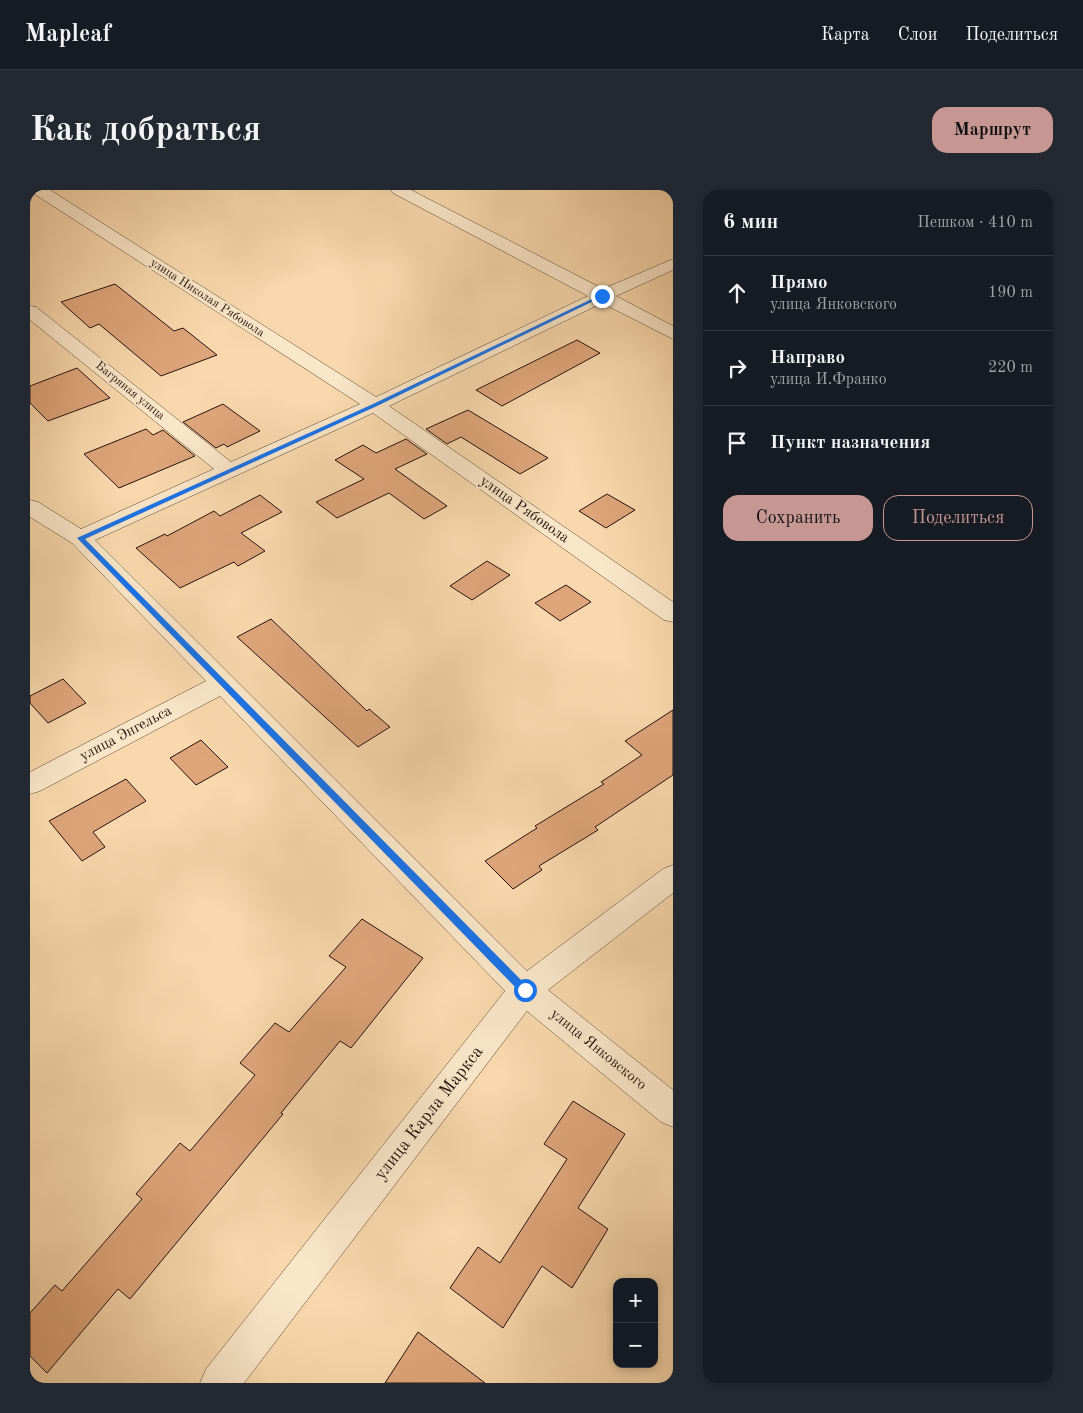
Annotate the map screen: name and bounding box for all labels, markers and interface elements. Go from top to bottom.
text: Mapleaf [25,23,111,47]
text: Карта [821,26,870,44]
text: Слои [898,26,937,44]
text: Поделиться [965,26,1058,44]
button: Маршрут [932,107,1053,153]
text: Как добраться [30,113,261,148]
text: 6 мин [723,212,778,233]
text: Пешком · 410 m [917,215,1033,231]
street label: улица Николая Рябовола [148,257,266,339]
text: Прямо [770,274,828,293]
icon: ahead [723,279,751,307]
route end [591,285,614,308]
text: 190 m [988,285,1033,301]
text: улица Янковского [770,297,897,313]
text: Направо [770,349,845,368]
icon: right [723,354,751,382]
street label: Багряная улица [93,360,167,422]
text: 220 m [988,360,1033,376]
text: улица И.Франко [770,372,887,388]
icon: arrive [723,429,751,457]
text: Пункт назначения [770,434,930,453]
street label: улица Рябовола [477,474,572,547]
button: Сохранить [723,495,873,541]
button: Поделиться [883,495,1033,541]
street label: улица Энгельса [78,703,175,764]
route start [514,979,537,1002]
street label: улица Янковского [547,1007,649,1093]
street label: улица Карла Маркса [371,1043,487,1183]
map controls [613,1278,658,1368]
button: + [613,1278,658,1323]
button: − [613,1323,658,1368]

